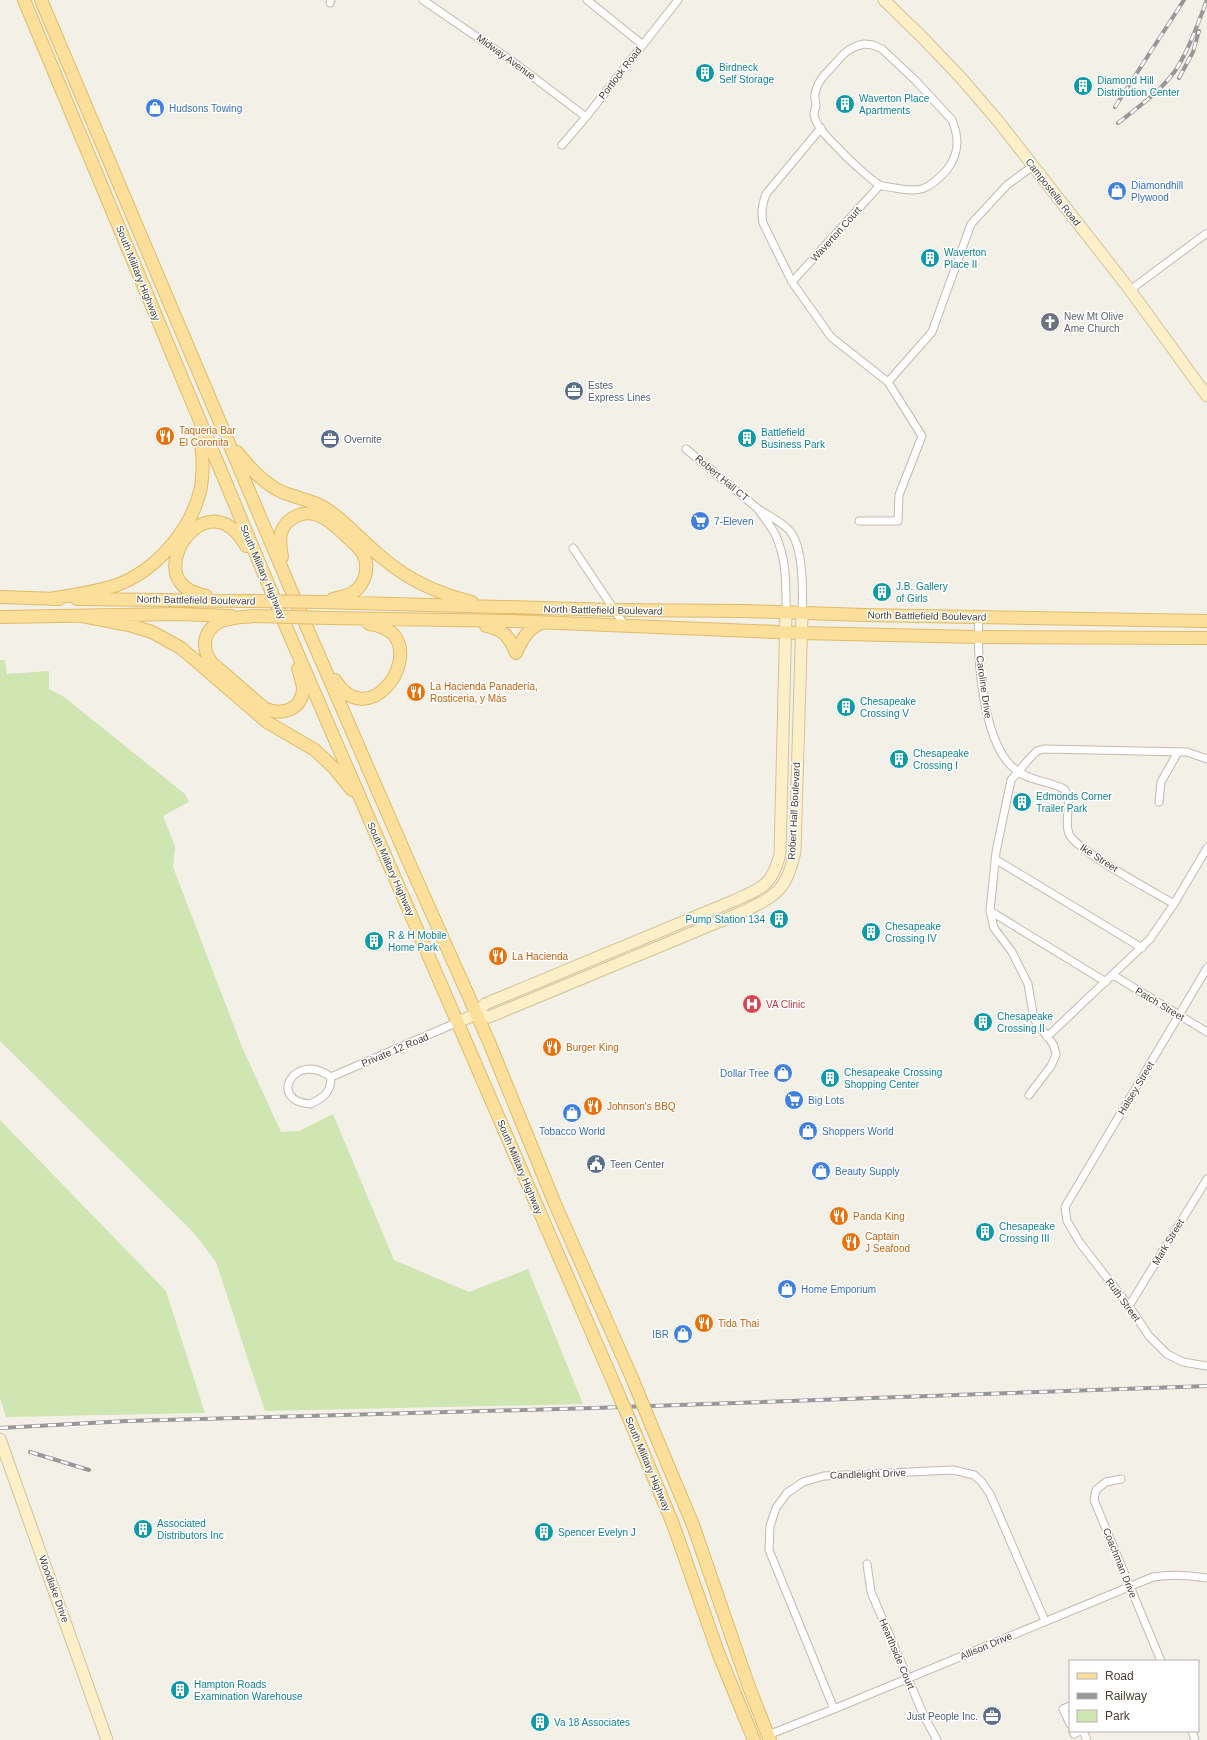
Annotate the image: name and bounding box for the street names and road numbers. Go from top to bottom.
street label: Midway Avenue [475,32,538,82]
street label: Portlock Road [596,45,644,101]
street label: Campostella Road [1023,156,1083,228]
street label: Waverton Court [809,204,864,264]
street label: South Military Highway [114,224,162,322]
street label: Robert Hall CT [693,453,751,503]
street label: South Military Highway [238,523,288,621]
street label: North Battlefield Boulevard [136,593,256,607]
street label: North Battlefield Boulevard [543,603,663,617]
street label: North Battlefield Boulevard [867,609,987,623]
street label: Caroline Drive [974,655,994,720]
street label: Robert Hall Boulevard [786,762,802,860]
street label: South Military Highway [365,820,417,918]
street label: Ike Street [1078,842,1120,874]
street label: Patch Street [1134,985,1187,1023]
street label: Private 12 Road [360,1031,430,1069]
street label: Halsey Street [1116,1059,1156,1117]
street label: South Military Highway [495,1118,545,1216]
street label: Mark Street [1150,1217,1186,1267]
street label: Ruth Street [1104,1276,1142,1324]
street label: South Military Highway [623,1415,673,1513]
street label: Candlelight Drive [830,1467,907,1481]
street label: Coachman Drive [1101,1526,1139,1600]
street label: Woodlake Drive [37,1554,71,1624]
street label: Hearthside Court [877,1617,917,1691]
street label: Allison Drive [958,1630,1014,1662]

